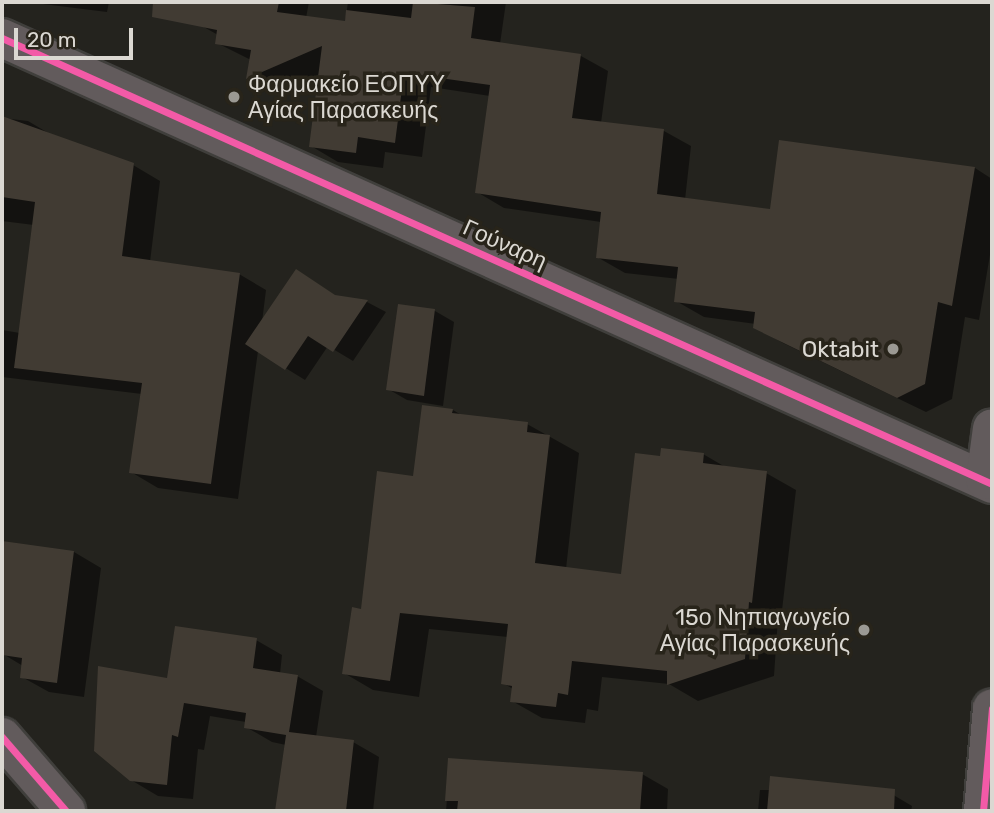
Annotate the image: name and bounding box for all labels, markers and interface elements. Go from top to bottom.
scale bar [18,14,136,58]
text: 20 m [27,27,76,52]
place label: Φαρμακείο ΕΟΠΥΥ Αγίας Παρασκευής [248,70,445,124]
marker: Φαρμακείο ΕΟΠΥΥ Αγίας Παρασκευής [226,89,242,105]
street label: Γούναρη [459,213,551,275]
place label: Oktabit [802,335,879,363]
marker: Oktabit [885,341,901,357]
place label: 15ο Νηπιαγωγείο Αγίας Παρασκευής [660,603,850,657]
marker: 15ο Νηπιαγωγείο Αγίας Παρασκευής [856,622,872,638]

